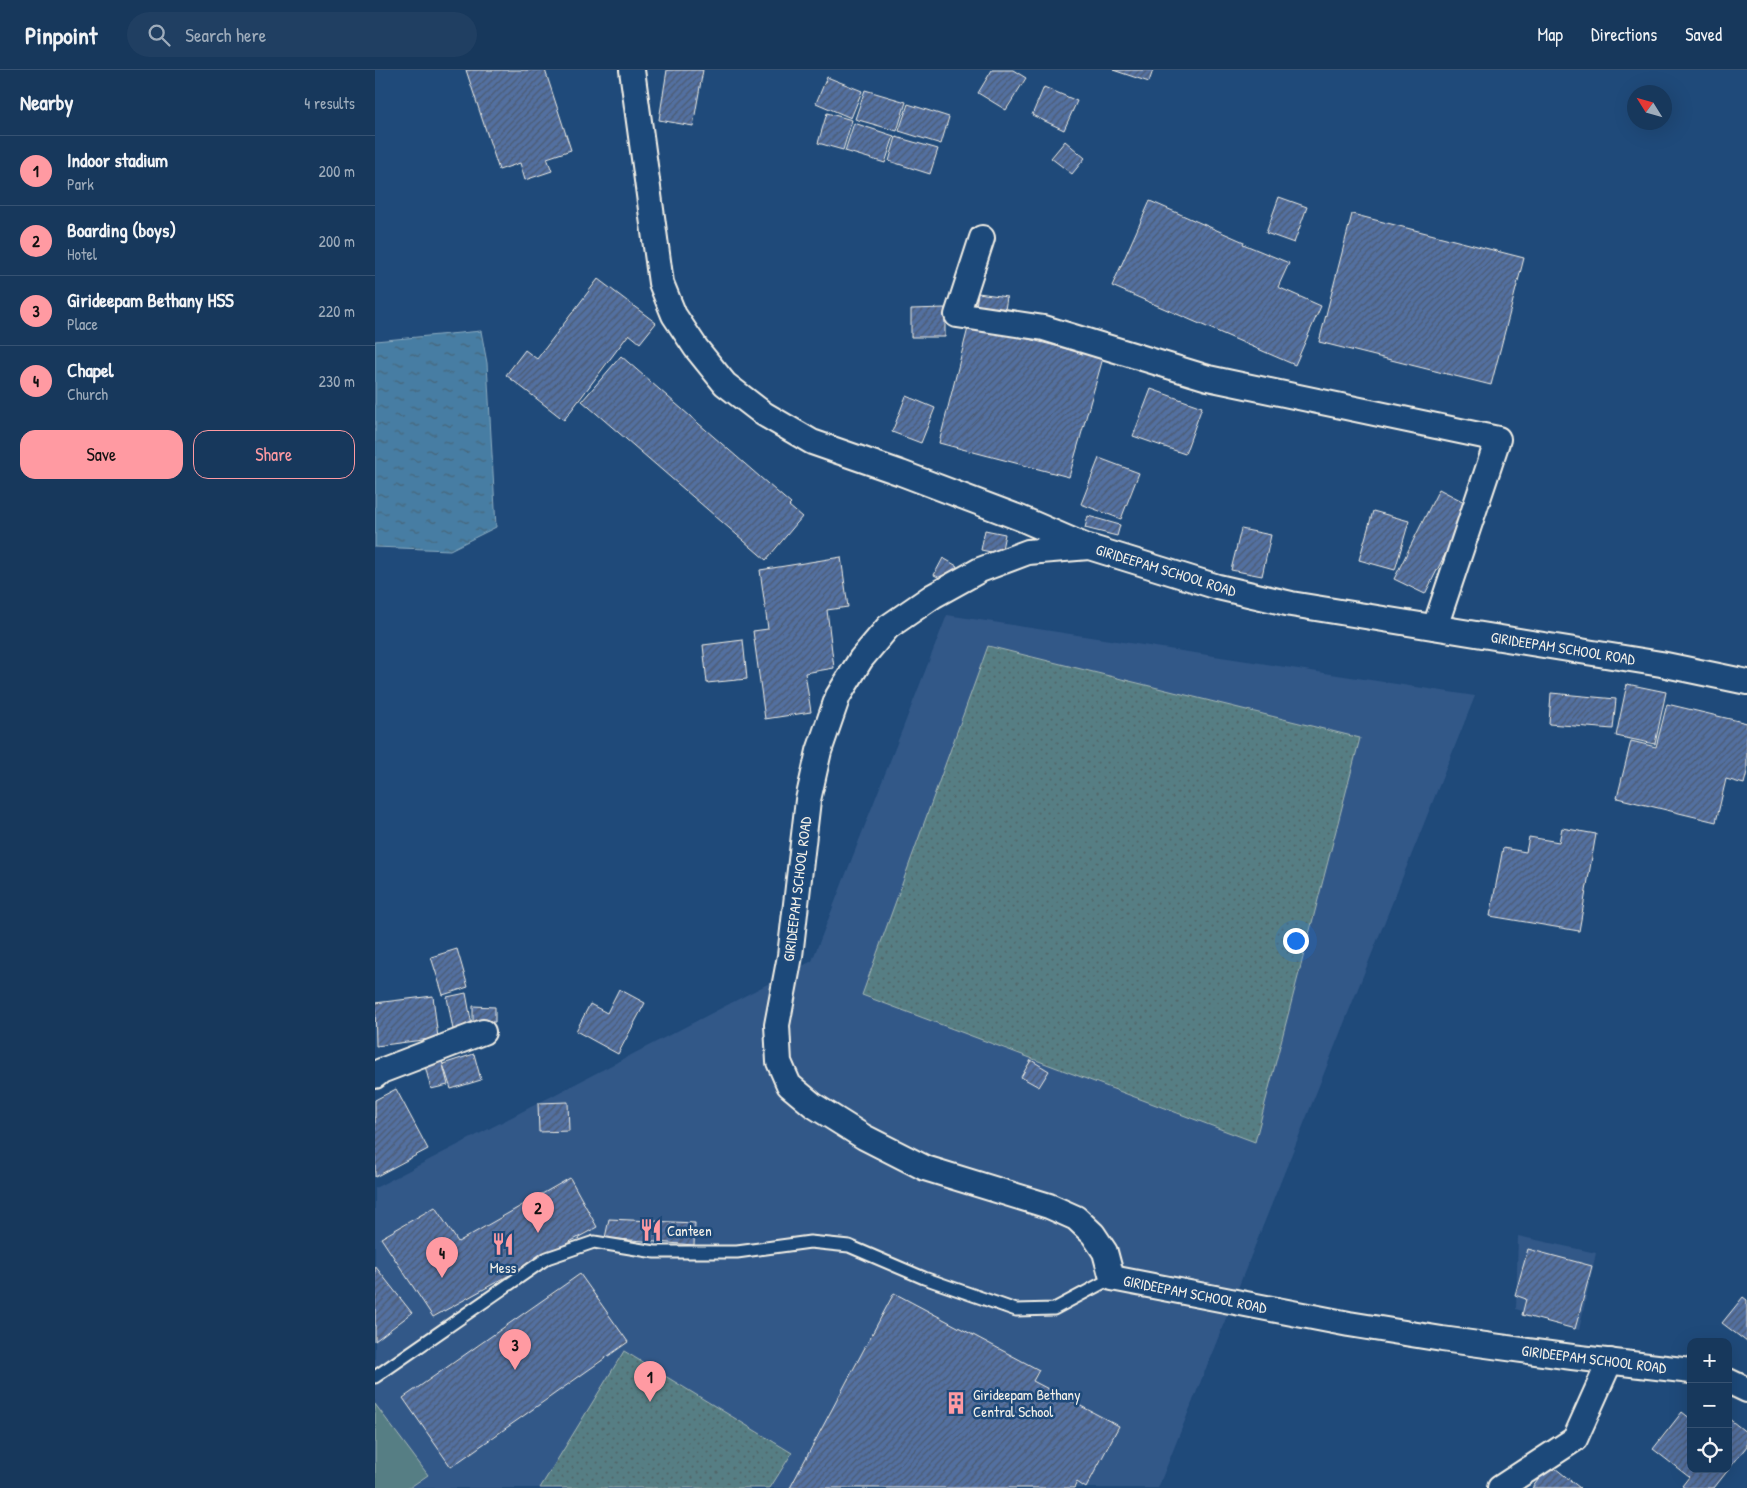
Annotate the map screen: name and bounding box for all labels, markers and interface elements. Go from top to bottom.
search box [127,12,477,57]
text: Pinpoint [25,19,97,51]
icon: search [145,21,173,49]
text: Search here [185,22,266,48]
text: Map [1538,22,1563,47]
text: Directions [1591,22,1657,47]
text: Saved [1685,22,1722,47]
north arrow [1627,85,1672,130]
text: Nearby [20,88,73,117]
text: 4 results [304,92,355,114]
text: Indoor stadium [67,147,168,173]
text: 1 [33,160,39,182]
text: 200 m [319,160,355,182]
text: Park [67,173,94,195]
text: Boarding (boys) [67,217,176,243]
text: 2 [32,230,40,252]
text: 200 m [319,230,355,252]
text: Hotel [67,243,97,265]
text: Girideepam Bethany HSS [67,287,234,313]
text: 3 [32,300,40,322]
text: 220 m [318,300,355,322]
text: Place [67,313,98,335]
text: Chapel [67,357,114,383]
text: 4 [33,370,39,392]
text: 230 m [319,370,355,392]
text: Church [67,383,108,405]
button: Save [20,430,183,479]
button: Share [193,430,355,479]
street label: GIRIDEEPAM SCHOOL ROAD [1093,539,1240,602]
street label: GIRIDEEPAM SCHOOL ROAD [1489,626,1637,670]
street label: GIRIDEEPAM SCHOOL ROAD [778,815,816,963]
your location [1283,928,1309,954]
pin: 2 [522,1192,554,1233]
restaurant icon: Canteen [638,1217,664,1243]
place label: Canteen [667,1220,712,1241]
restaurant icon: Mess [490,1231,516,1257]
pin: 4 [426,1237,458,1278]
place label: Mess [490,1257,516,1278]
street label: GIRIDEEPAM SCHOOL ROAD [1121,1270,1269,1318]
pin: 3 [499,1329,531,1370]
map controls [1687,1338,1732,1473]
button: + [1687,1338,1732,1383]
street label: GIRIDEEPAM SCHOOL ROAD [1520,1340,1668,1378]
pin: 1 [634,1361,666,1402]
button: − [1687,1383,1732,1428]
place label: Girideepam Bethany Central School [973,1384,1080,1422]
building icon: Girideepam Bethany Central School [943,1390,969,1416]
button: locate [1687,1428,1732,1473]

